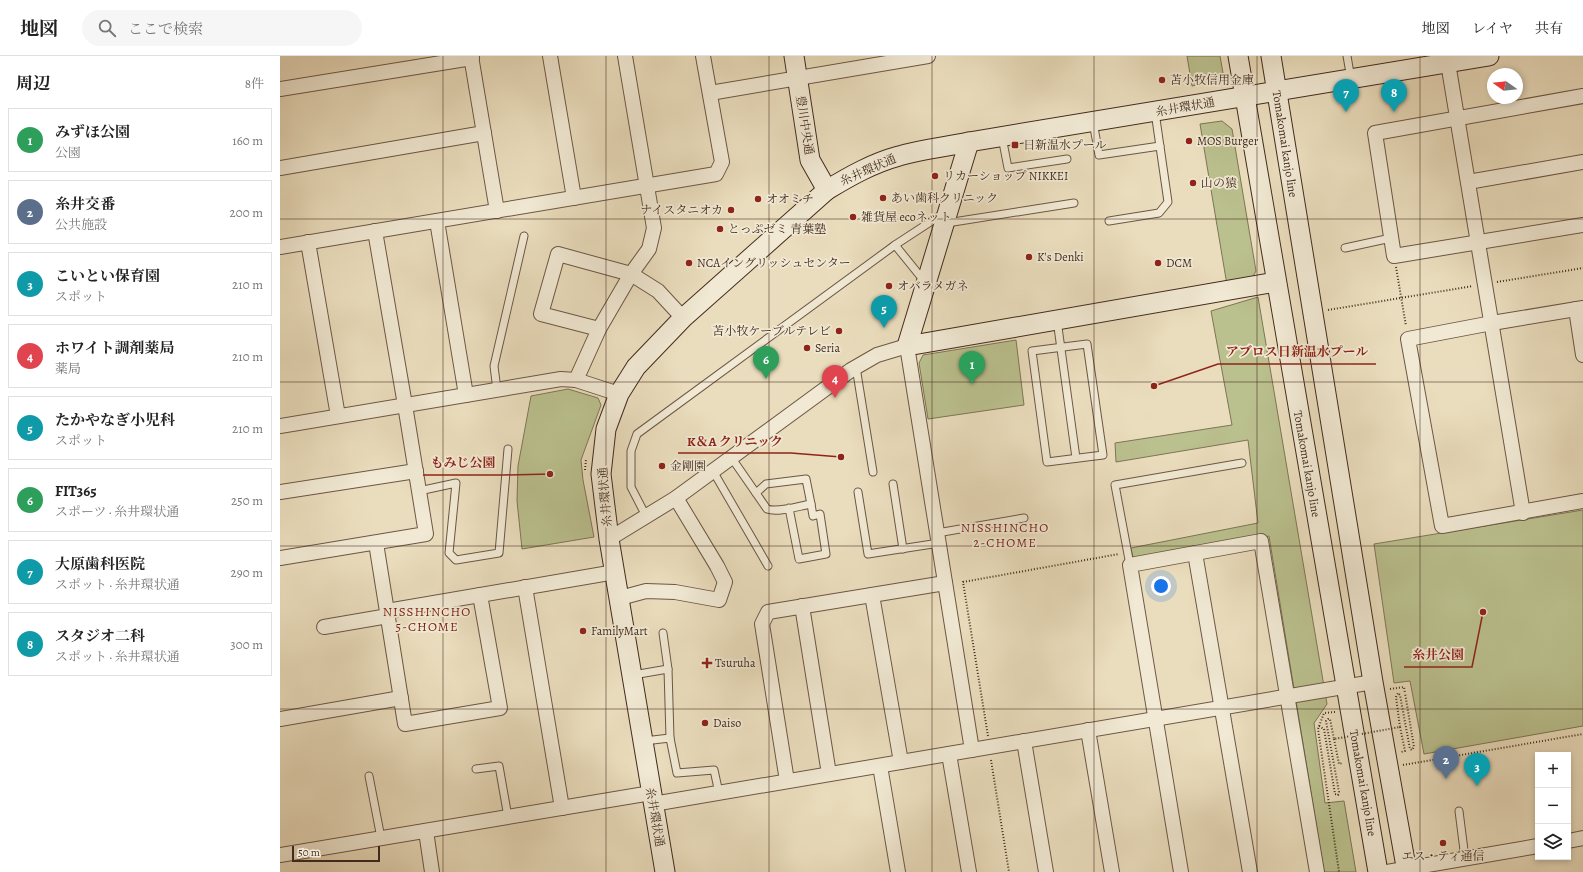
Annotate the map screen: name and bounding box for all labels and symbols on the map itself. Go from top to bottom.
north arrow [1487,68,1523,104]
place label: 苫小牧信用金庫 [1170,72,1254,88]
marker: 苫小牧信用金庫 [1157,75,1167,85]
pin: 7 [1333,79,1359,112]
pin: 8 [1381,79,1407,112]
street label: Tomakomai kanjo line [1269,89,1301,199]
street label: 豊川中央通 [792,94,818,156]
street label: 糸井環状通 [1154,94,1216,120]
place label: MOS Burger [1197,133,1259,149]
marker: MOS Burger [1184,136,1194,146]
place label: 日新温水プール [1023,137,1106,153]
marker: 日新温水プール [1010,140,1020,150]
street label: 糸井環状通 [837,150,899,190]
place label: リカーショップ NIKKEI [943,168,1068,184]
marker: リカーショップ NIKKEI [930,171,940,181]
place label: 山の猿 [1201,175,1237,191]
marker: 山の猿 [1188,178,1198,188]
place label: あい歯科クリニック [891,190,998,206]
place label: オオミチ [766,191,814,207]
marker: あい歯科クリニック [878,193,888,203]
marker: オオミチ [753,194,763,204]
place label: ナイスタニオカ [640,202,723,218]
marker: ナイスタニオカ [726,205,736,215]
place label: 雑貨屋 ecoネット [861,209,952,225]
marker: 雑貨屋 ecoネット [848,212,858,222]
place label: とっぷゼミ 青葉塾 [728,221,826,237]
marker: とっぷゼミ 青葉塾 [715,224,725,234]
place label: K's Denki [1037,249,1084,265]
marker: K's Denki [1024,252,1034,262]
place label: NCAイングリッシュセンター [697,255,851,271]
place label: DCM [1166,255,1192,271]
marker: NCAイングリッシュセンター [684,258,694,268]
marker: DCM [1153,258,1163,268]
place label: オバラメガネ [897,278,968,294]
marker: オバラメガネ [884,281,894,291]
pin: 5 [871,295,897,328]
place label: 苫小牧ケーブルテレビ [712,323,831,339]
marker: 苫小牧ケーブルテレビ [834,326,844,336]
callout: アブロス日新温水プール [1218,339,1376,364]
place label: Seria [815,340,840,356]
marker: Seria [802,343,812,353]
text: アブロス日新温水プール [1226,343,1368,360]
pin: 6 [753,346,779,379]
pin: 1 [959,351,985,384]
pin: 4 [822,365,848,398]
street label: Tomakomai kanjo line [1290,409,1324,519]
callout: K＆A クリニック [678,428,791,453]
text: K＆A クリニック [687,433,783,450]
callout: もみじ公園 [423,450,504,475]
text: もみじ公園 [430,454,496,471]
place label: 金剛園 [670,458,706,474]
marker: 金剛園 [657,461,667,471]
street label: 糸井環状通 [594,466,616,528]
district label: NISSHINCHO 2-CHOME [961,519,1049,551]
your location [1151,576,1171,596]
district label: NISSHINCHO 5-CHOME [383,603,471,635]
place label: FamilyMart [591,623,648,639]
marker: FamilyMart [578,626,588,636]
callout: 糸井公園 [1404,642,1472,667]
text: 糸井公園 [1412,646,1464,663]
place label: Tsuruha [715,655,756,671]
marker: Tsuruha [702,658,712,668]
place label: Daiso [713,715,741,731]
marker: Daiso [700,718,710,728]
street label: Tomakomai kanjo line [1346,728,1380,838]
pin: 2 [1433,746,1459,779]
pin: 3 [1464,753,1490,786]
street label: 糸井環状通 [642,786,668,848]
marker: エス・ティ通信 [1438,838,1448,848]
scale bar [292,844,380,863]
place label: エス・ティ通信 [1401,848,1485,864]

